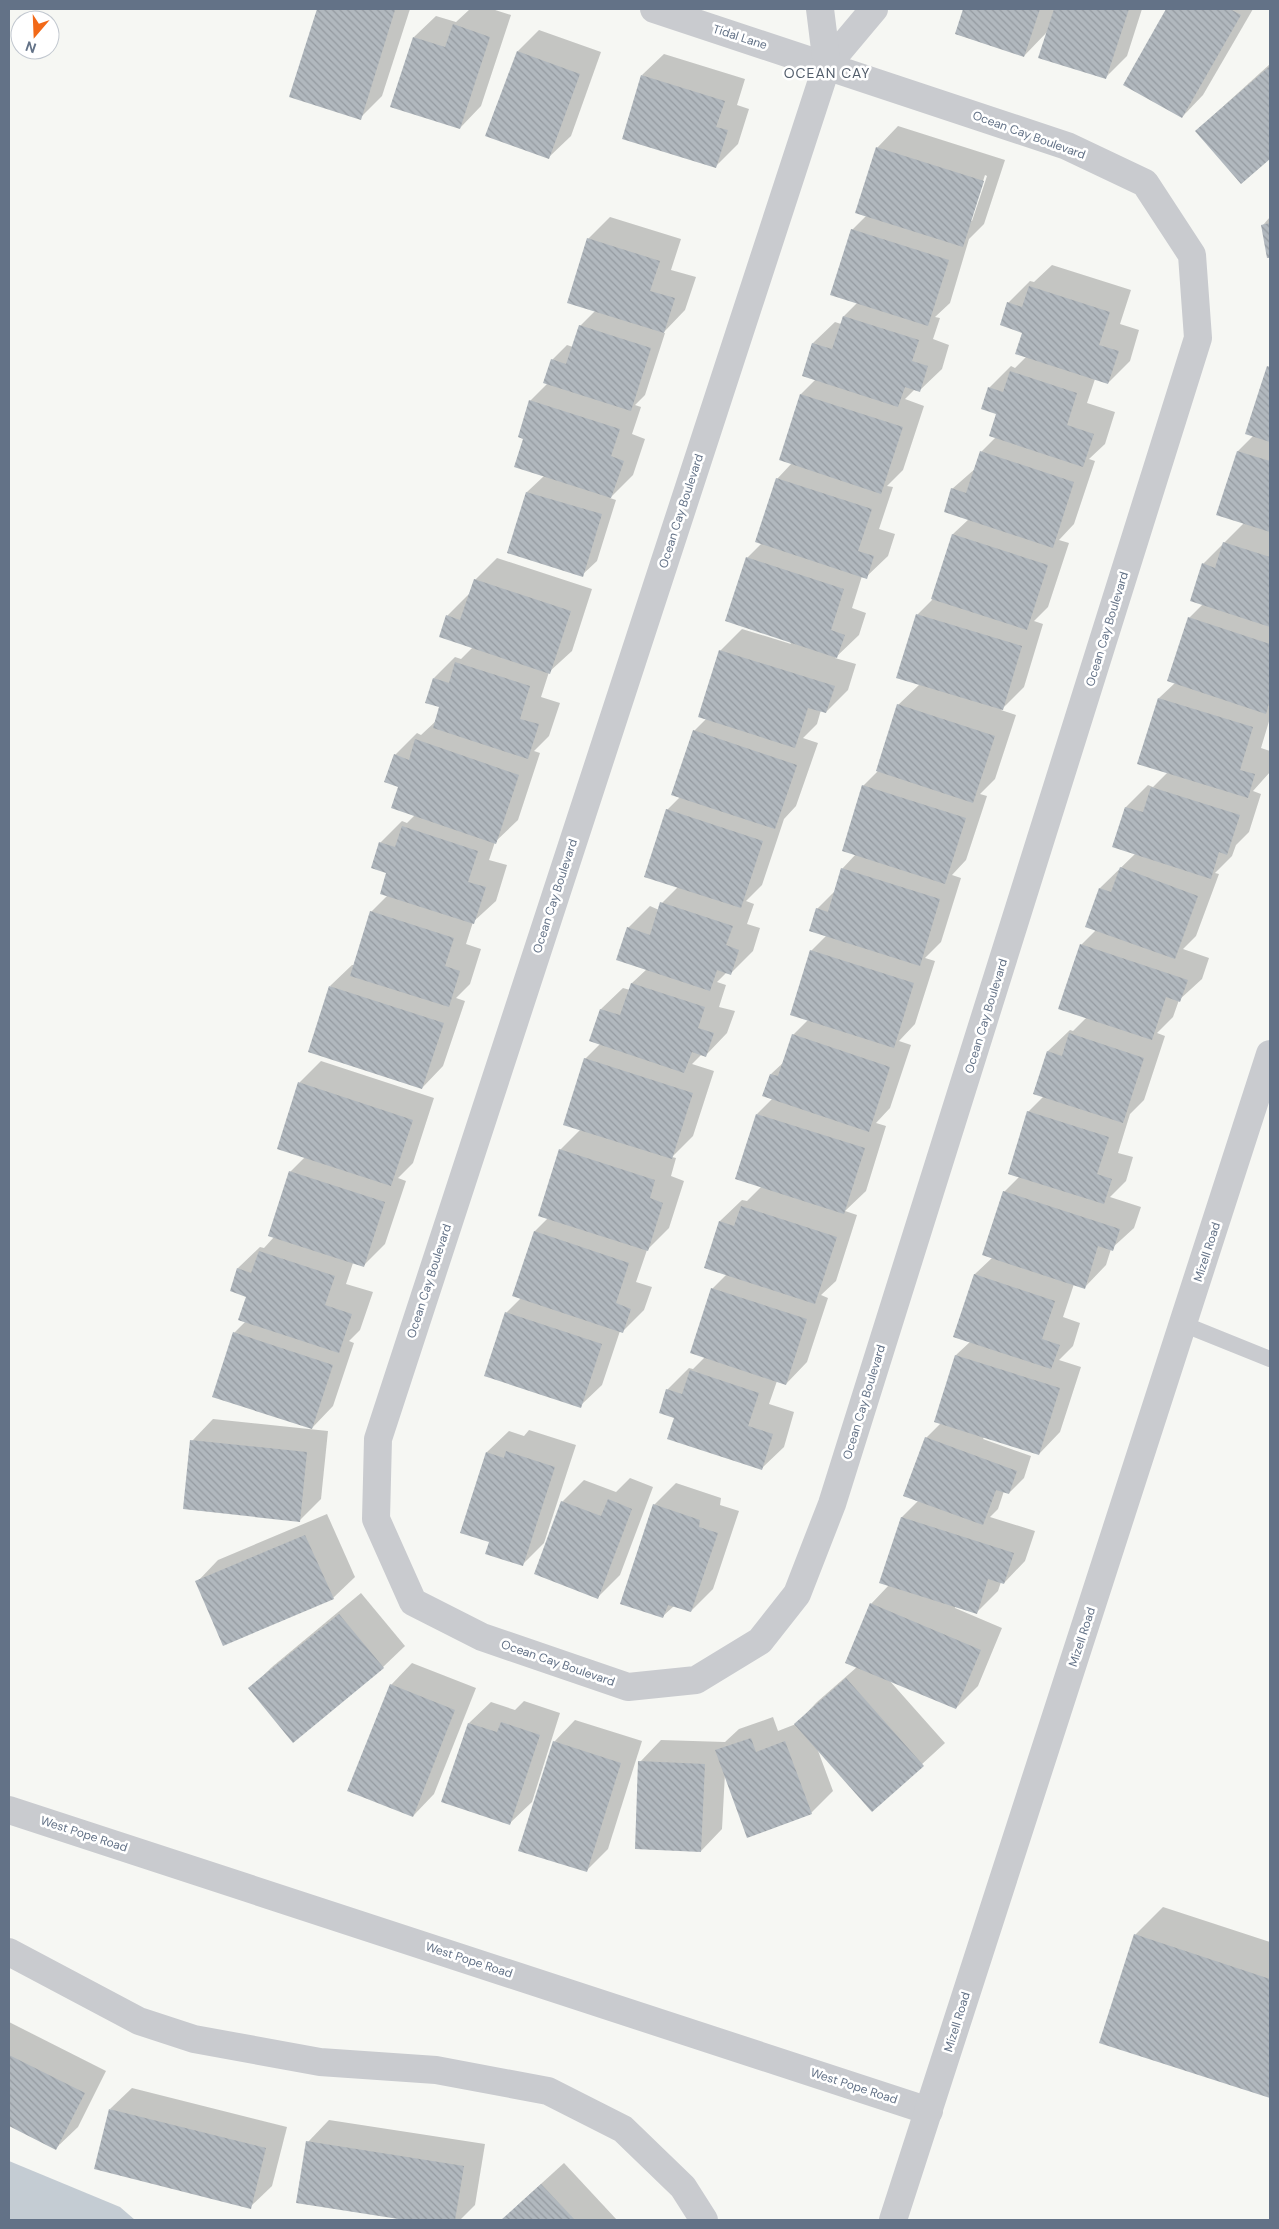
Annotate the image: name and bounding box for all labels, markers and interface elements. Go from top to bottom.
north arrow [10,10,60,60]
street label: Tidal Lane [711,21,769,53]
text: N [23,37,39,57]
district label: OCEAN CAY [784,64,870,82]
street label: Ocean Cay Boulevard [970,107,1088,163]
street label: Ocean Cay Boulevard [655,452,707,570]
street label: Ocean Cay Boulevard [1082,570,1132,688]
street label: Ocean Cay Boulevard [529,837,581,955]
street label: Ocean Cay Boulevard [961,957,1011,1075]
street label: Mizell Road [1190,1220,1224,1284]
street label: Ocean Cay Boulevard [403,1222,455,1340]
street label: Ocean Cay Boulevard [839,1343,889,1461]
street label: Mizell Road [1065,1605,1099,1669]
street label: Ocean Cay Boulevard [499,1636,617,1690]
street label: West Pope Road [38,1812,130,1856]
street label: West Pope Road [423,1938,515,1982]
street label: Mizell Road [940,1990,974,2054]
street label: West Pope Road [808,2064,900,2108]

